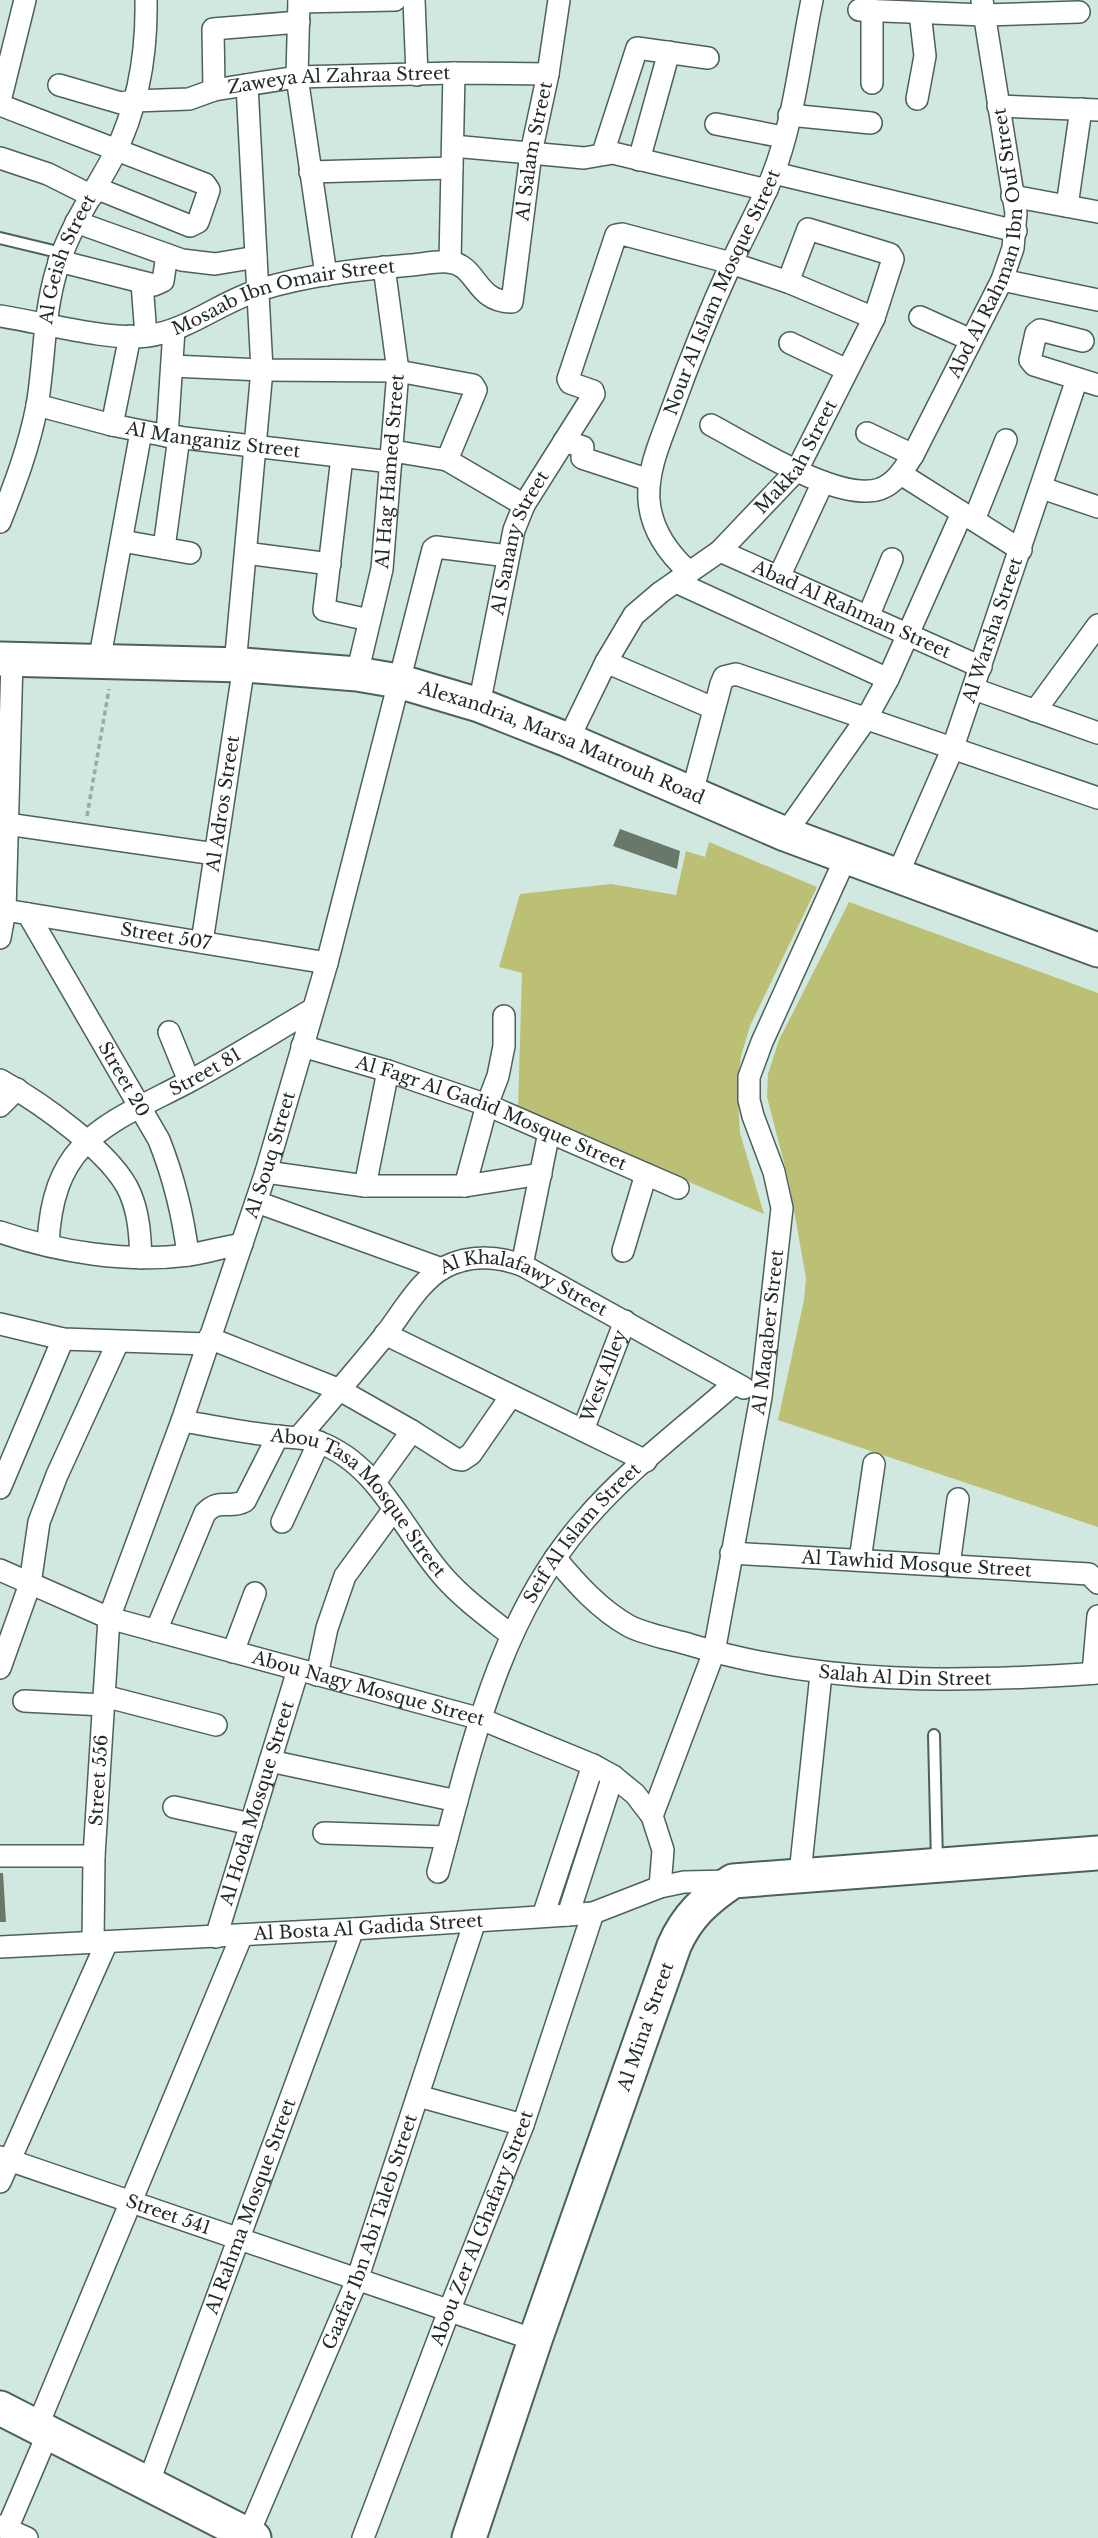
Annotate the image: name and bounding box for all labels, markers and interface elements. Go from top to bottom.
street label: Zaweya Al Zahraa Street [226,62,451,99]
street label: Al Salam Street [511,79,557,223]
street label: Abd Al Rahman Ibn Ouf Street [943,106,1027,383]
street label: Nour Al Islam Mosque Street [660,166,785,418]
street label: Al Geish Street [35,190,101,326]
street label: Mosaab Ibn Omair Street [169,255,396,340]
street label: Al Hag Hamed Street [371,373,409,570]
street label: Makkah Street [750,396,842,518]
street label: Al Manganiz Street [123,417,302,462]
street label: Al Sanany Street [486,467,554,618]
street label: Al Warsha Street [957,554,1027,707]
street label: Abad Al Rahman Street [748,555,954,663]
street label: Alexandria, Marsa Matrouh Road [415,676,708,809]
street label: Al Adros Street [202,734,244,874]
street label: Street 507 [119,918,214,955]
street label: Street 20 [93,1038,154,1121]
street label: Street 81 [166,1043,245,1101]
street label: Al Fagr Al Gadid Mosque Street [352,1051,630,1175]
street label: Al Souq Street [240,1089,300,1222]
street label: Al Khalafawy Street [435,1247,611,1321]
street label: Al Maqaber Street [747,1248,788,1417]
street label: West Alley [576,1326,632,1426]
street label: Abou Tasa Mosque Street [268,1424,450,1582]
street label: Seif Al Islam Street [519,1458,645,1607]
street label: Al Tawhid Mosque Street [800,1546,1032,1582]
street label: Abou Nagy Mosque Street [249,1646,487,1731]
street label: Salah Al Din Street [817,1661,992,1690]
street label: Al Hoda Mosque Street [215,1698,299,1909]
street label: Street 556 [85,1734,113,1826]
street label: Al Bosta Al Gadida Street [252,1910,484,1945]
street label: Al Mina' Street [612,1959,679,2095]
street label: Al Rahma Mosque Street [200,2095,301,2318]
street label: Abou Zer Al Ghafary Street [426,2108,538,2350]
street label: Gaafar Ibn Abi Taleb Street [318,2111,422,2353]
street label: Street 541 [123,2190,214,2239]

